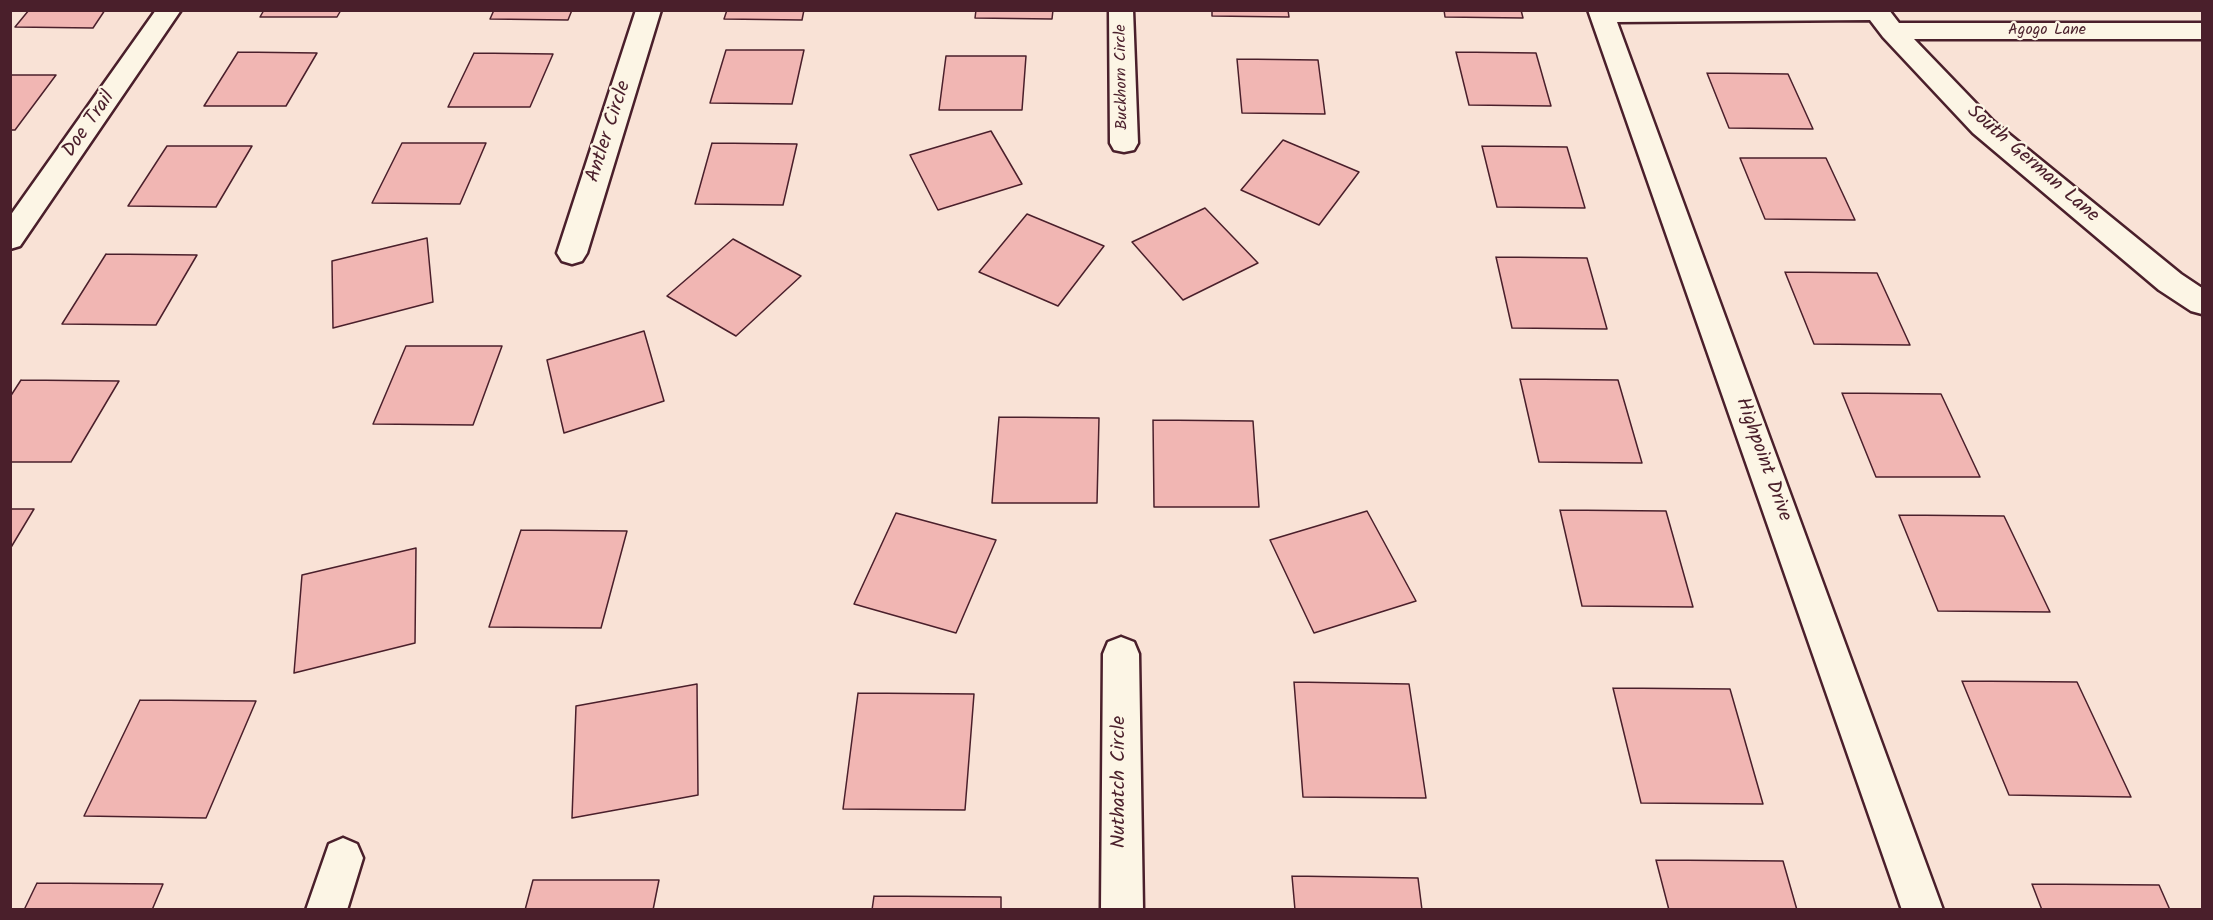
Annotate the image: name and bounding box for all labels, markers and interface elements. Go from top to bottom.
street label: Agogo Lane [2008,21,2086,41]
street label: Buckhorn Circle [1112,24,1134,130]
street label: Antler Circle [582,78,638,186]
street label: Doe Trail [59,87,121,163]
street label: South German Lane [1961,101,2103,229]
street label: Highpoint Drive [1729,395,1795,525]
street label: Nuthatch Circle [1109,716,1133,848]

